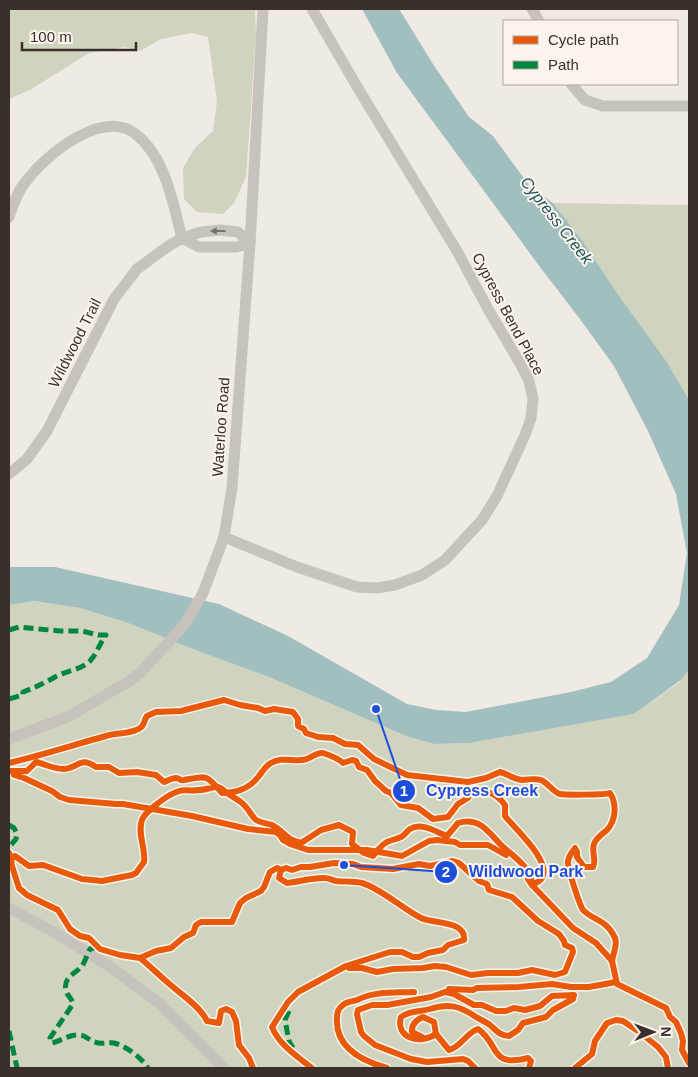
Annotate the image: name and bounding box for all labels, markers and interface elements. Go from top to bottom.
scale bar [22,20,136,52]
legend [503,20,678,85]
text: 100 m [30,28,72,45]
text: Cycle path [548,31,619,48]
text: Path [548,56,579,73]
water label: Cypress Creek [517,173,596,268]
one-way arrow [209,227,225,235]
street label: Cypress Bend Place [469,250,548,378]
street label: Wildwood Trail [45,295,104,390]
street label: Waterloo Road [209,377,232,477]
callout: Cypress Creek [391,775,548,806]
text: 1 [400,782,408,799]
text: Cypress Creek [426,782,538,799]
callout: Wildwood Park [434,856,593,887]
text: 2 [442,863,450,880]
text: Wildwood Park [469,863,583,880]
north arrow [628,1007,678,1057]
text: N [658,1027,674,1037]

